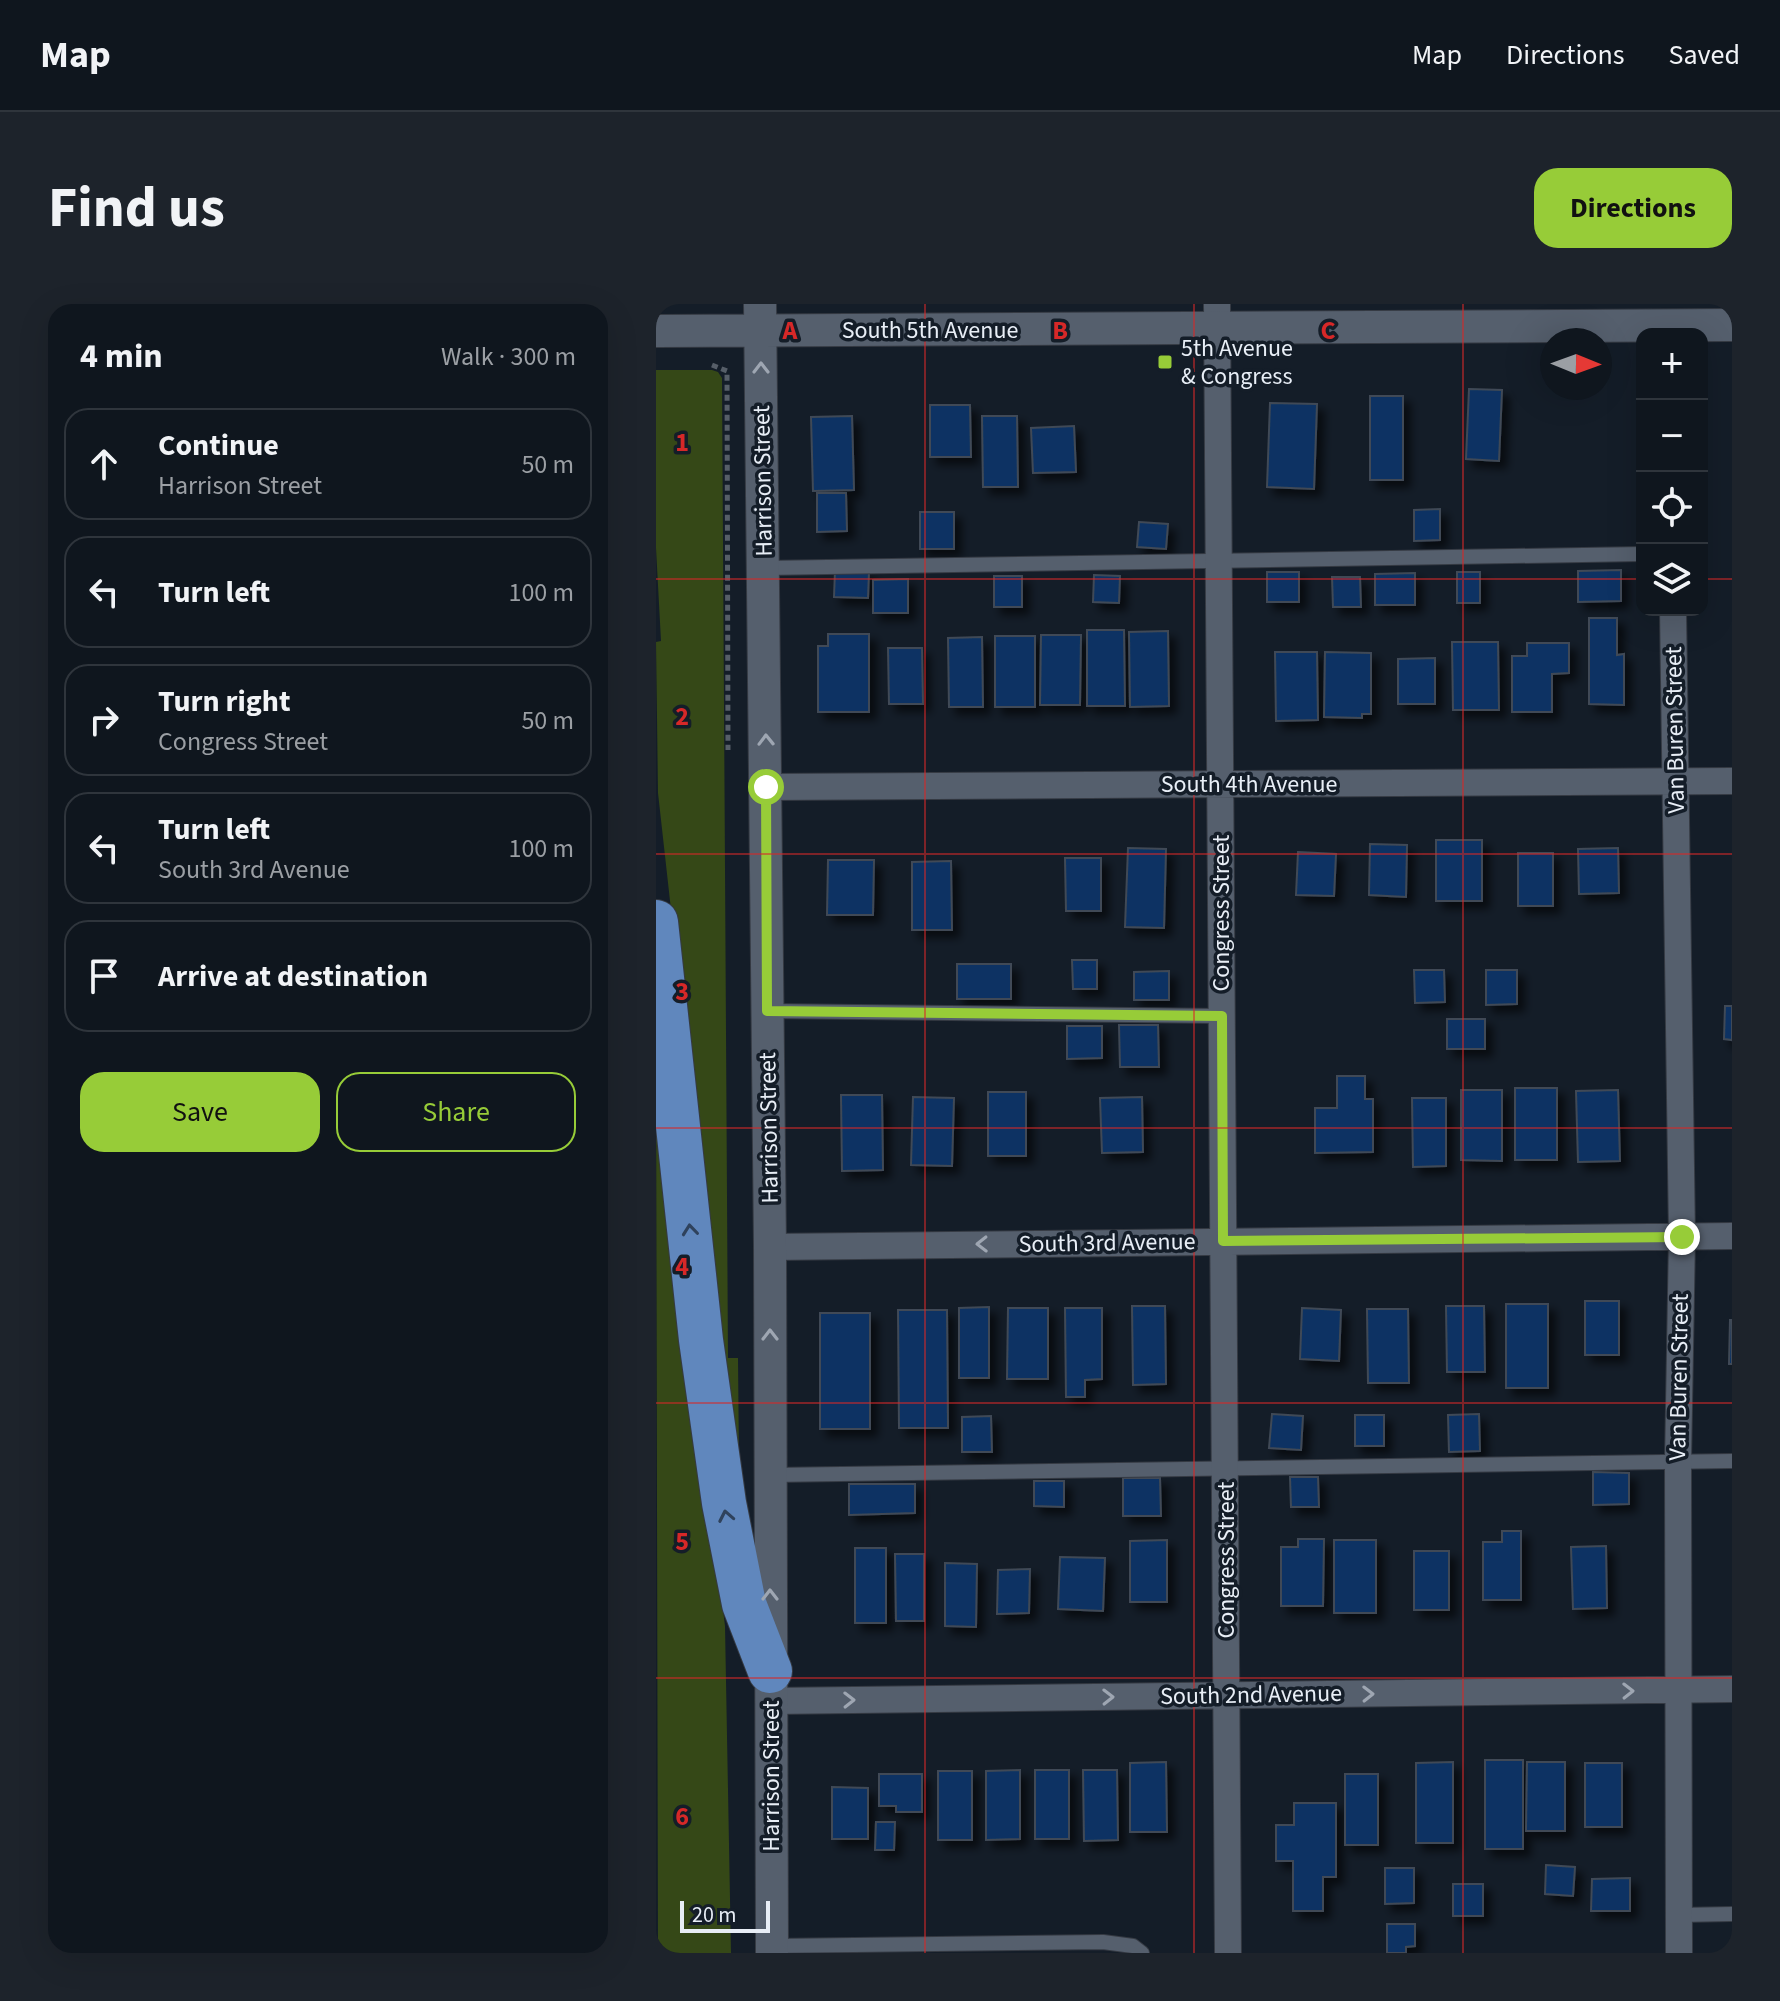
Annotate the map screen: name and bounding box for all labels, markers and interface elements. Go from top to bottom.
text: Map [40,28,111,82]
text: Map [1412,35,1462,75]
text: Directions [1506,35,1625,75]
text: Saved [1669,35,1740,75]
button: Directions [1534,168,1732,248]
text: Find us [48,169,225,248]
text: A [782,312,799,349]
text: B [1052,312,1068,349]
text: C [1320,312,1336,349]
street label: South 5th Avenue [842,313,1018,348]
north arrow [1540,328,1612,400]
map controls [1636,328,1708,616]
button: + [1636,328,1708,400]
place label: 5th Avenue & Congress [1181,331,1293,394]
text: 4 min [80,332,163,381]
text: Walk · 300 m [441,338,576,375]
marker: 5th Avenue & Congress [1156,353,1174,371]
one-way arrow [752,361,770,374]
button: − [1636,400,1708,472]
street label: Harrison Street [744,405,782,557]
text: Continue [158,424,279,467]
text: 1 [675,424,689,461]
icon: ahead [82,442,126,486]
text: 50 m [521,446,574,483]
text: Harrison Street [158,467,322,504]
button: locate [1636,472,1708,544]
button: layers [1636,544,1708,616]
icon: left [82,570,126,614]
text: Turn left [158,571,270,614]
text: 100 m [508,574,574,611]
street label: Van Buren Street [1656,646,1694,814]
text: Turn right [158,680,290,723]
icon: right [82,698,126,742]
text: 2 [675,698,689,735]
text: 50 m [521,702,574,739]
text: Congress Street [158,723,328,760]
one-way arrow [757,733,774,746]
street label: South 4th Avenue [1161,767,1337,802]
route start [748,769,784,805]
text: Turn left [158,808,270,851]
icon: left [82,826,126,870]
text: 100 m [508,830,574,867]
street label: Congress Street [1204,835,1239,991]
text: South 3rd Avenue [158,851,350,888]
icon: arrive [82,954,126,998]
text: Arrive at destination [158,955,428,998]
text: 3 [675,973,689,1010]
street label: Harrison Street [750,1052,788,1204]
button: Save [80,1072,320,1152]
button: Share [336,1072,576,1152]
route end [1664,1219,1700,1255]
one-way arrow [681,1223,698,1236]
street label: South 3rd Avenue [1018,1224,1196,1262]
one-way arrow [975,1235,988,1253]
text: 4 [675,1248,689,1285]
street label: Van Buren Street [1660,1293,1698,1461]
one-way arrow [761,1328,779,1341]
street label: Congress Street [1209,1482,1244,1638]
one-way arrow [718,1510,735,1523]
text: 5 [675,1523,689,1560]
one-way arrow [761,1588,779,1601]
street label: South 2nd Avenue [1160,1676,1342,1714]
one-way arrow [1622,1682,1635,1700]
one-way arrow [1362,1685,1375,1703]
one-way arrow [1102,1688,1115,1706]
one-way arrow [843,1691,856,1709]
street label: Harrison Street [754,1700,789,1852]
text: 6 [675,1798,689,1835]
scale bar [680,1897,770,1933]
text: 20 m [692,1899,737,1931]

